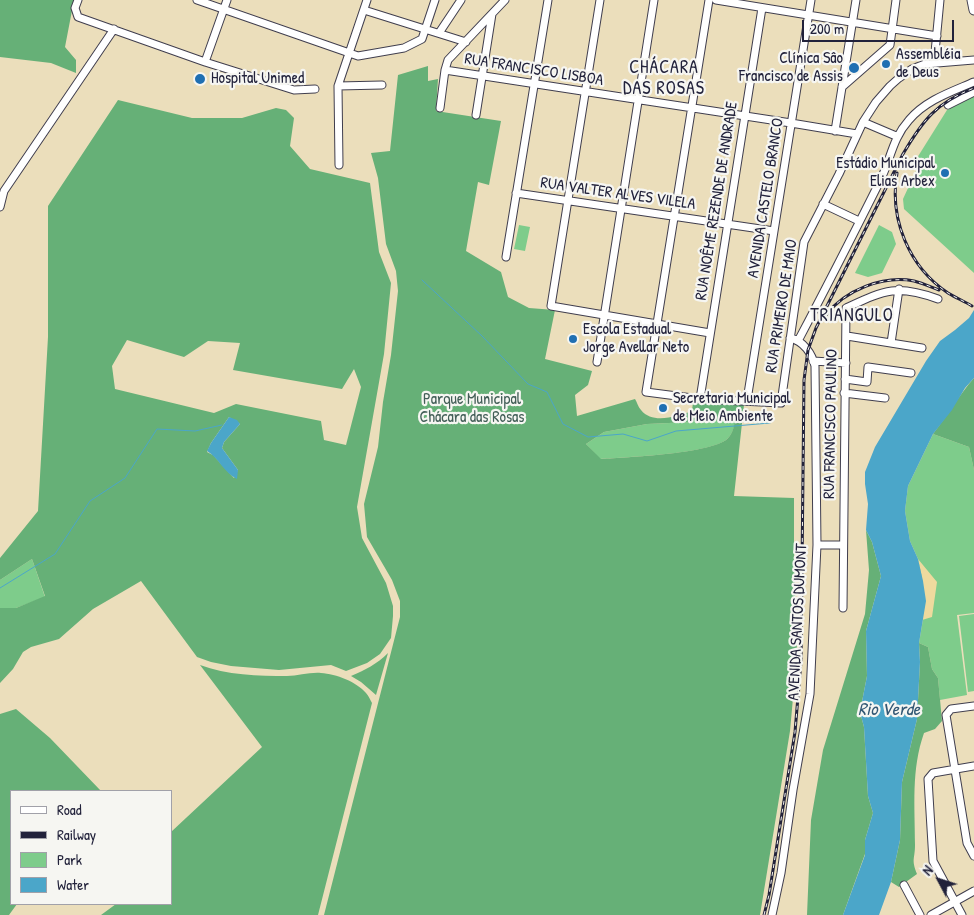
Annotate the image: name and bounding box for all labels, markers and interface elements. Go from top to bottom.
scale bar [804,10,956,42]
text: 200 m [810,18,844,39]
place label: Assembléia de Deus [896,45,960,83]
place label: Clínica Sâo Francisco de Assis [739,49,843,87]
street label: RUA FRANCISCO LISBOA [463,50,605,90]
district label: CHÁCARA DAS ROSAS [622,57,706,100]
marker: Assembléia de Deus [880,58,892,70]
marker: Clínica Sâo Francisco de Assis [847,61,861,75]
place label: Hospital Unimed [211,69,304,89]
marker: Hospital Unimed [193,72,207,86]
street label: RUA NOÊME REZENDE DE ANDRADE [692,100,742,302]
street label: AVENIDA CASTELO BRANCO [744,117,788,279]
place label: Estádio Municipal Elias Arbex [836,154,935,192]
marker: Estádio Municipal Elias Arbex [939,167,951,179]
street label: RUA VALTER ALVES VILELA [539,174,697,214]
street label: RUA PRIMEIRO DE MAIO [762,238,802,374]
district label: TRIANGULO [809,305,895,327]
place label: Escola Estadual Jorge Avellar Neto [583,320,689,358]
marker: Escola Estadual Jorge Avellar Neto [567,333,579,345]
street label: RUA FRANCISCO PAULINO [820,349,842,499]
place label: Secretaria Municipal de Meio Ambiente [673,389,791,427]
park label: Parque Municipal Chácara das Rosas [419,390,525,428]
marker: Secretaria Municipal de Meio Ambiente [657,402,669,414]
street label: AVENIDA SANTOS DUMONT [784,543,812,701]
water label: Rio Verde [858,699,920,721]
legend [10,790,172,905]
text: Road [57,799,82,820]
text: Railway [57,824,96,845]
text: Park [57,849,82,870]
north arrow [914,855,964,905]
text: N [917,861,937,879]
text: Water [57,874,89,895]

